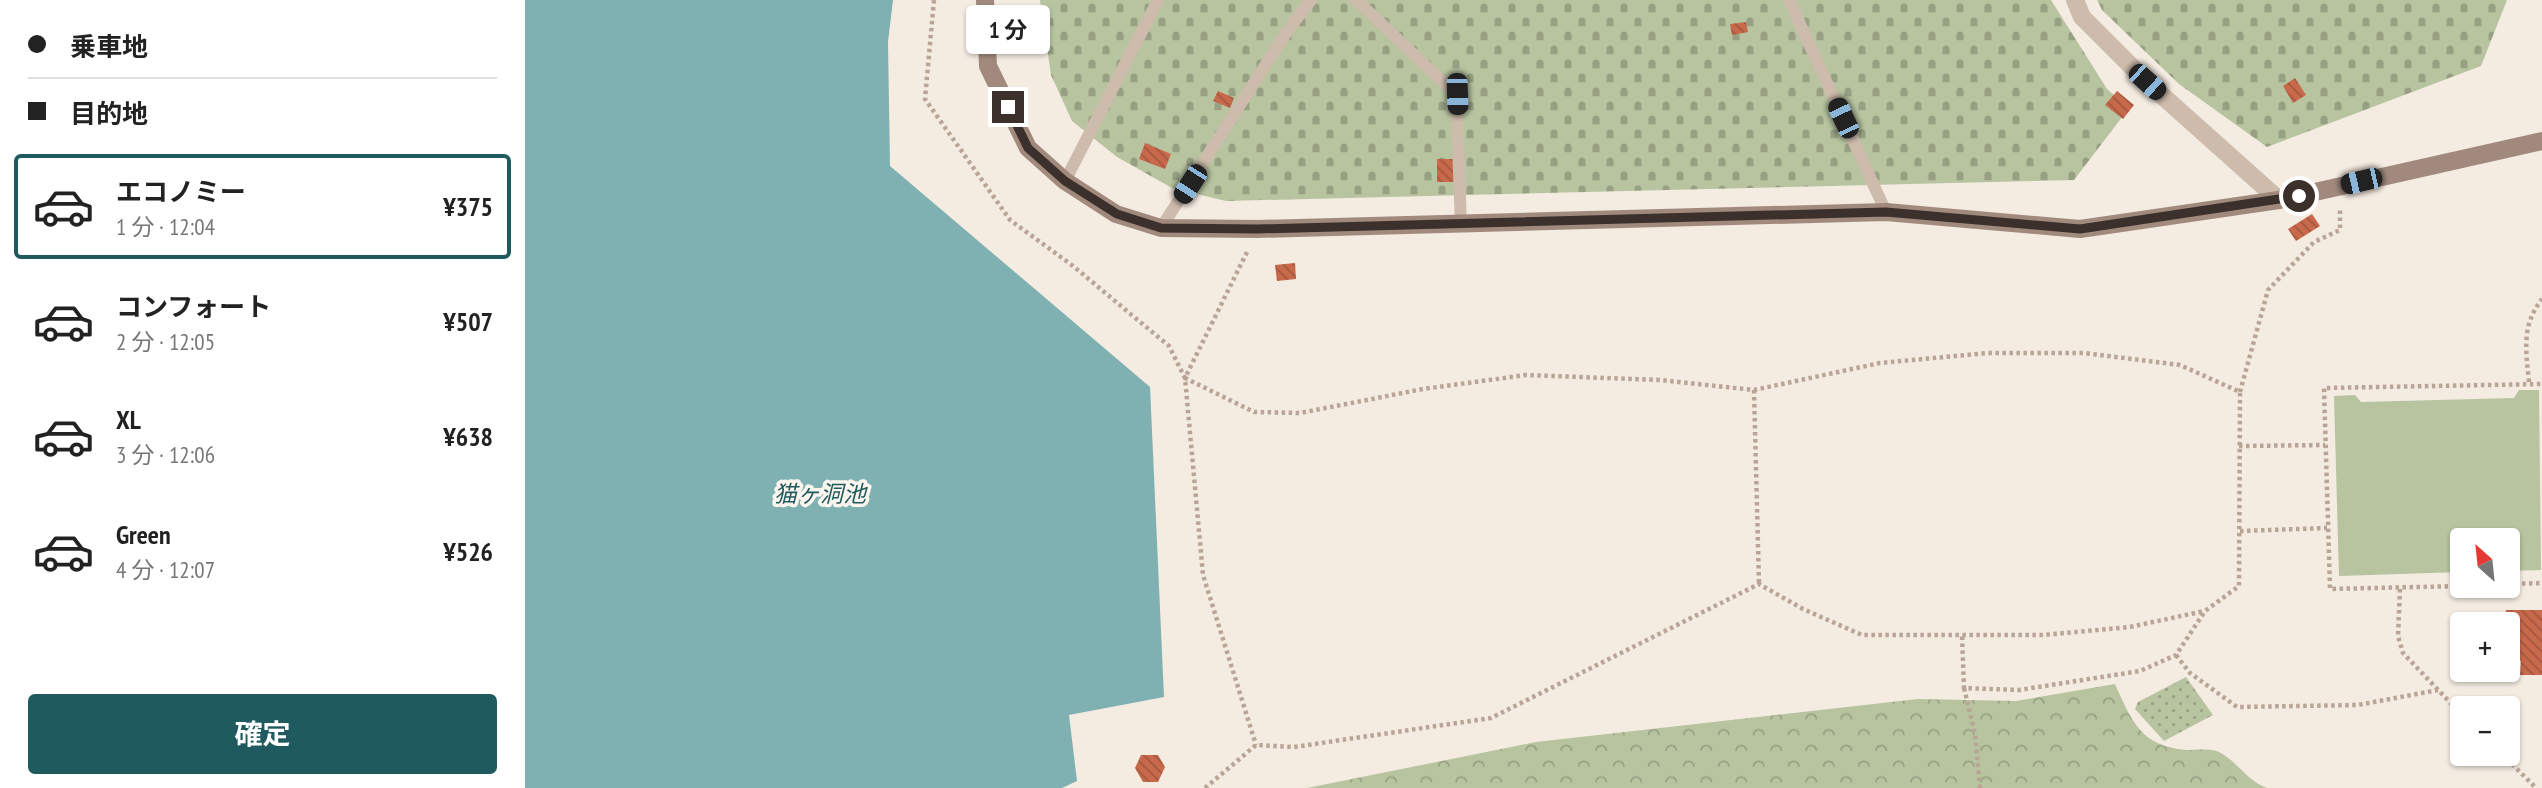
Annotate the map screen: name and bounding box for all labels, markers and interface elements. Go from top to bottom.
callout: 1 分 [966,6,1050,55]
text: 1 分 [989,15,1027,44]
text: 乗車地 [70,30,148,63]
car [2125,60,2170,104]
car [1446,73,1469,115]
route end [992,91,1024,123]
car [1825,95,1862,141]
text: 目的地 [70,97,148,130]
car [1170,161,1211,207]
car [2339,166,2384,196]
icon: car [32,175,95,238]
text: エコノミー [116,175,246,208]
route start [2283,180,2315,212]
text: ¥375 [443,190,493,223]
text: 1 分 · 12:04 [116,212,215,241]
icon: car [32,290,95,353]
text: コンフォート [116,290,271,323]
text: ¥507 [443,305,493,338]
text: 2 分 · 12:05 [116,327,215,356]
text: XL [116,403,141,436]
icon: car [32,405,95,468]
text: ¥638 [443,420,493,453]
text: 3 分 · 12:06 [116,440,215,469]
water label: 猫ヶ洞池 [774,479,868,508]
text: Green [116,518,171,551]
icon: car [32,520,95,583]
north arrow [2450,528,2520,598]
map controls [2450,528,2520,766]
text: ¥526 [443,535,493,568]
text: 4 分 · 12:07 [116,555,215,584]
button: + [2450,612,2520,682]
button: 確定 [28,694,497,774]
button: − [2450,696,2520,766]

